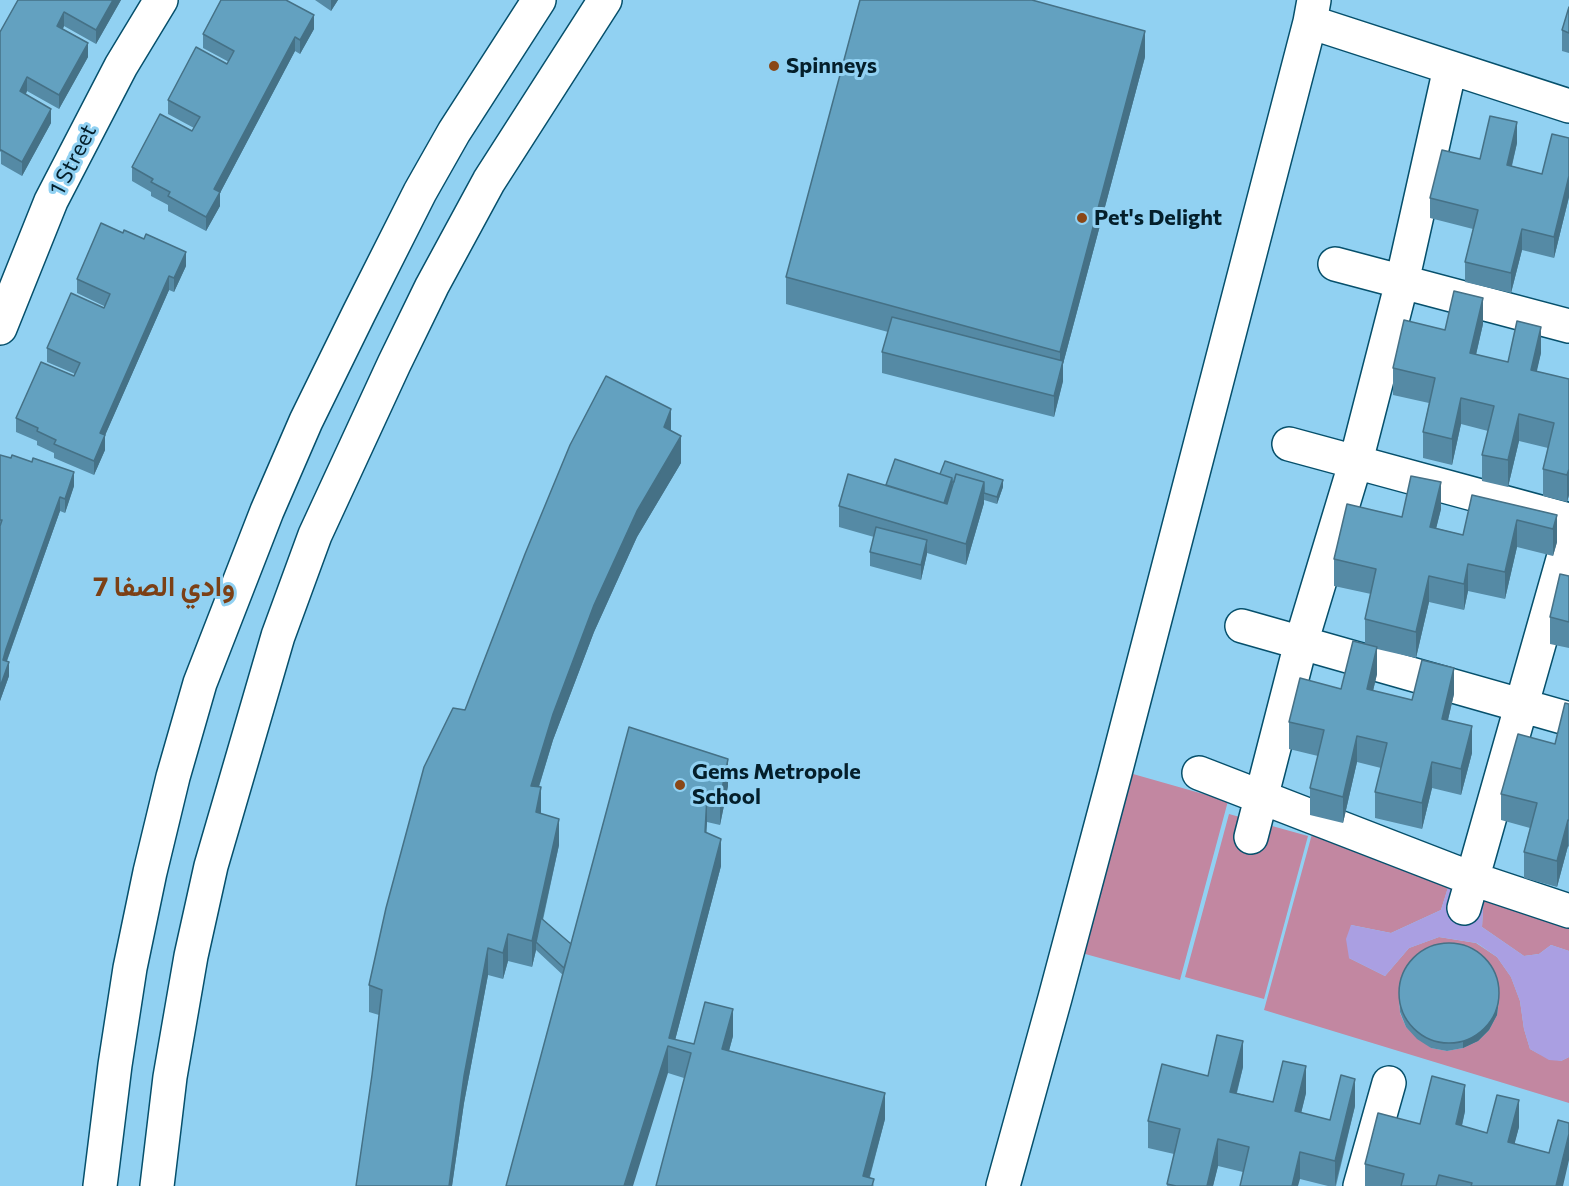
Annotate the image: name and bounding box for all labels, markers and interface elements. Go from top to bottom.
place label: Spinneys [786,53,877,79]
marker: Spinneys [767,59,781,73]
street label: 1 Street [44,120,102,200]
place label: Pet's Delight [1094,205,1222,231]
marker: Pet's Delight [1075,211,1089,225]
district label: وادي الصفا 7 [93,570,235,604]
place label: Gems Metropole School [692,759,861,810]
marker: Gems Metropole School [673,778,687,792]

